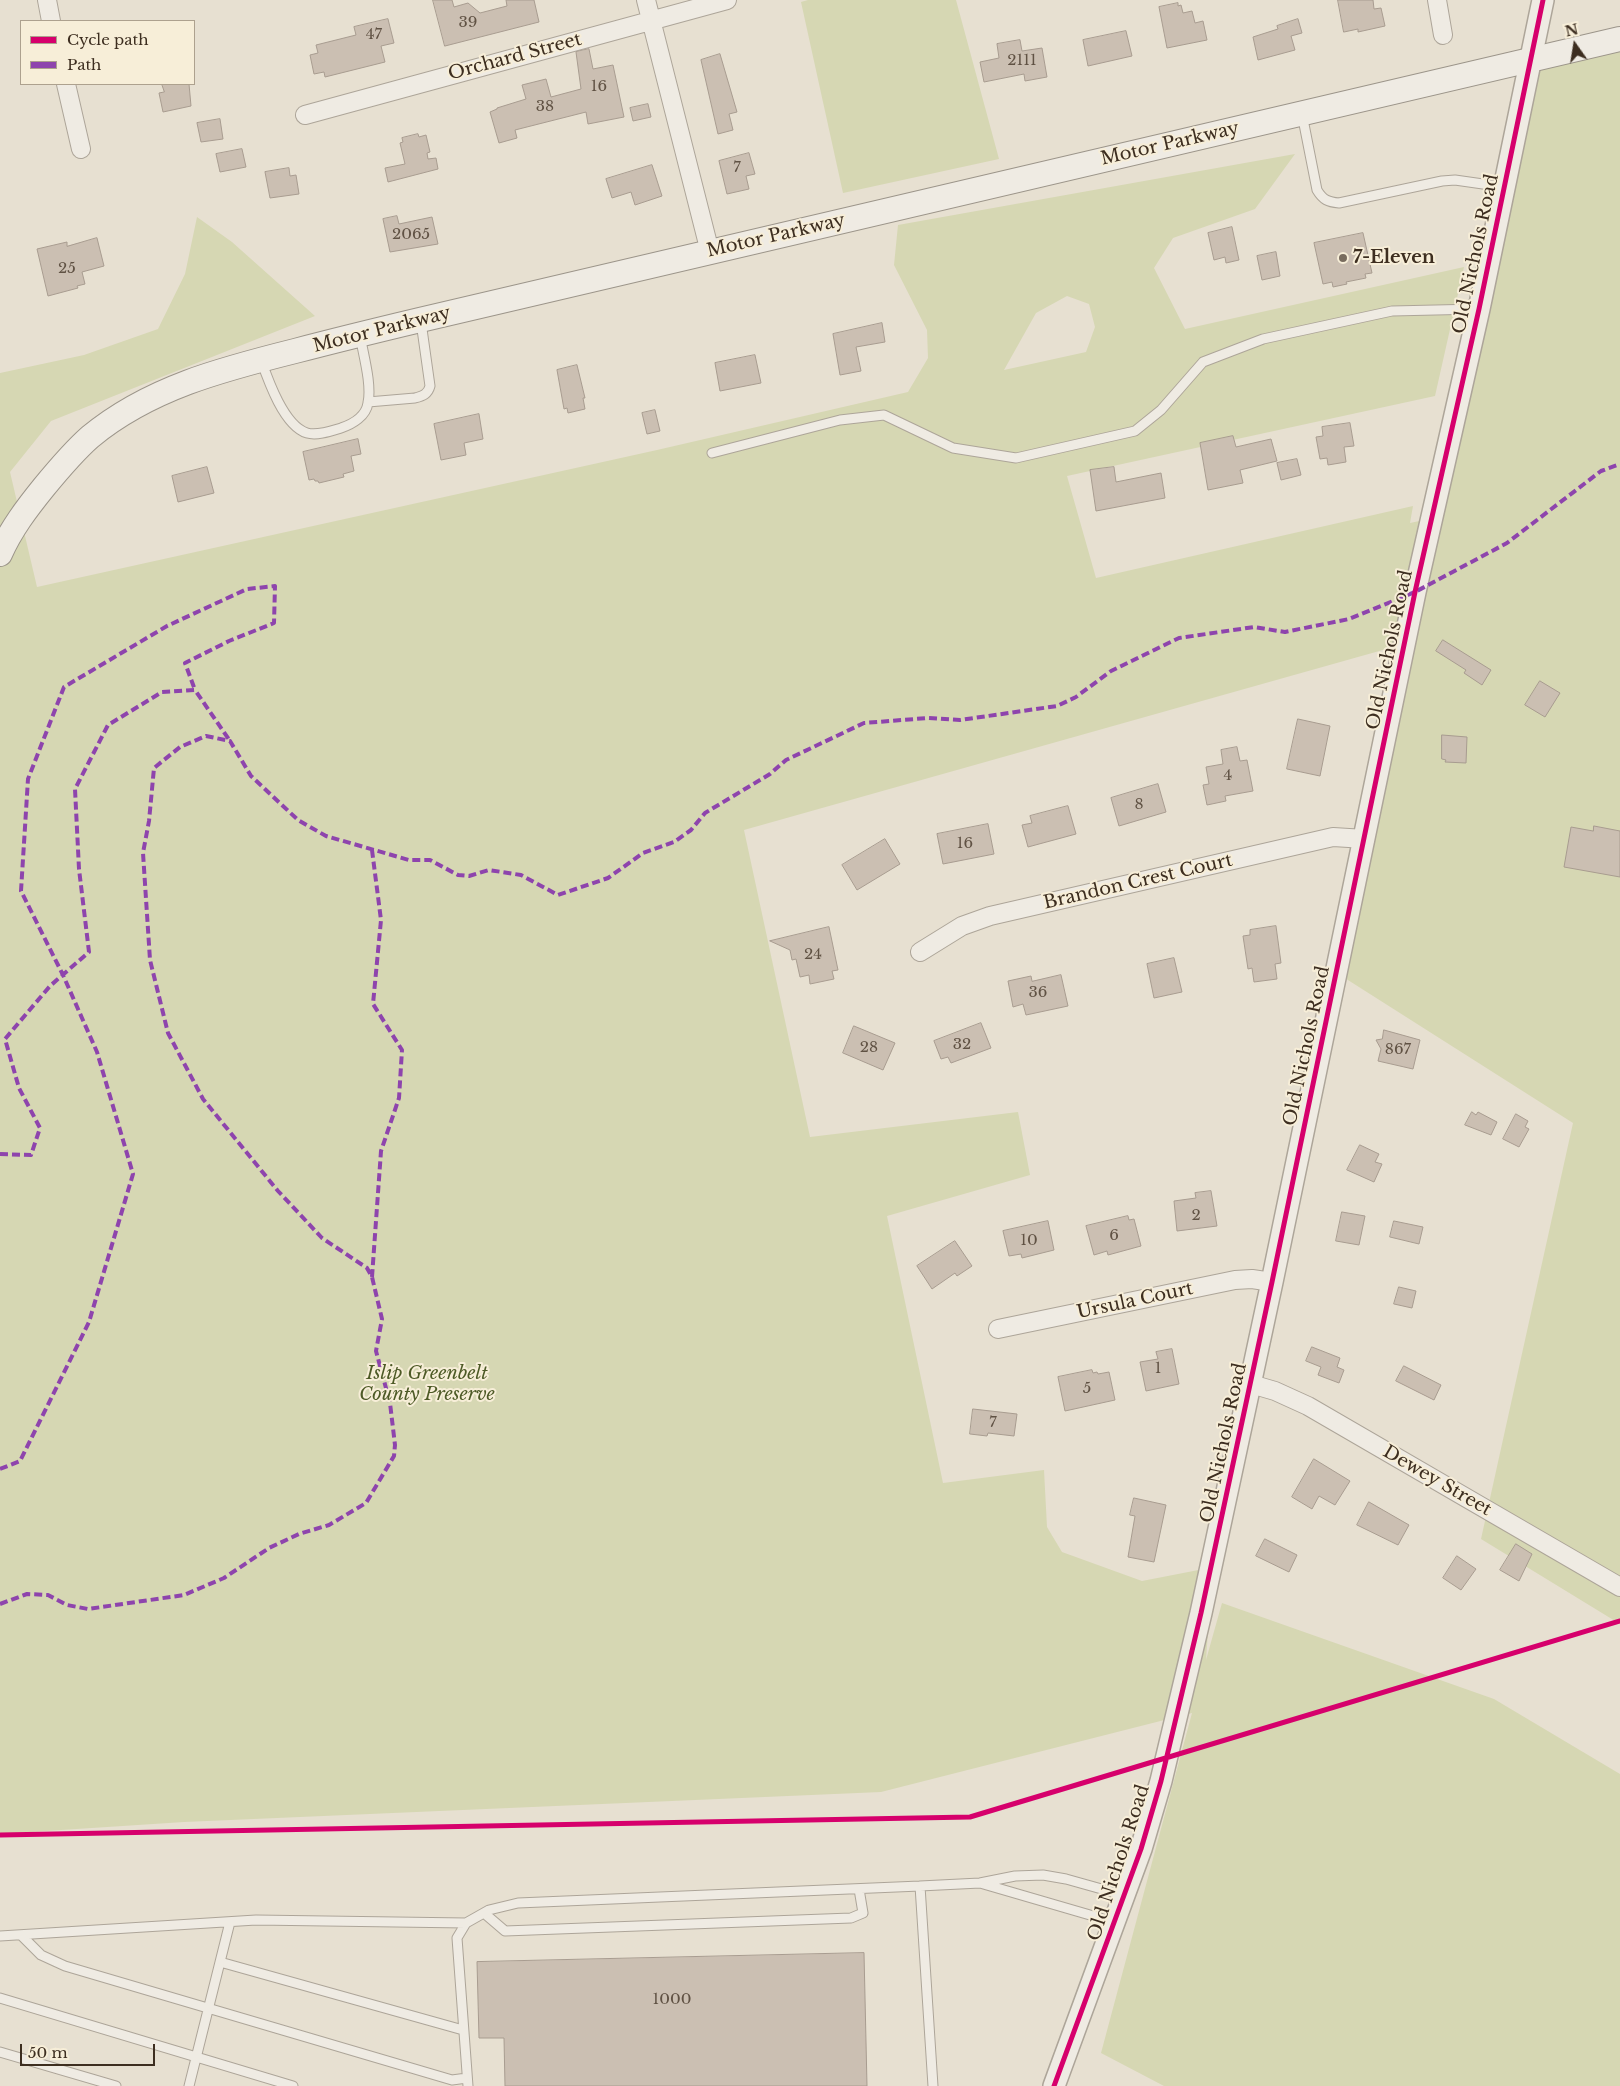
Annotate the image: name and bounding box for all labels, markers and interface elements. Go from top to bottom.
house number: 39 [459,14,477,32]
legend [20,20,195,85]
north arrow [1550,20,1600,70]
text: N [1563,20,1580,41]
house number: 47 [366,26,382,44]
street label: Orchard Street [446,29,584,85]
text: Cycle path [67,30,149,49]
house number: 2111 [1007,52,1037,70]
text: Path [67,55,101,74]
house number: 16 [591,78,607,96]
house number: 38 [536,98,554,116]
street label: Motor Parkway [1099,118,1241,170]
house number: 7 [733,159,741,177]
street label: Old Nichols Road [1448,172,1504,336]
street label: Motor Parkway [705,210,847,262]
house number: 2065 [392,226,430,244]
place label: 7-Eleven [1353,247,1435,269]
marker: 7-Eleven [1337,252,1349,264]
house number: 25 [58,260,76,278]
street label: Motor Parkway [311,302,453,358]
street label: Old Nichols Road [1362,568,1418,732]
house number: 4 [1224,767,1232,785]
house number: 8 [1134,796,1144,814]
house number: 16 [957,835,973,853]
street label: Brandon Crest Court [1041,850,1235,914]
house number: 24 [804,946,822,964]
street label: Old Nichols Road [1279,964,1335,1128]
house number: 36 [1029,984,1047,1002]
house number: 32 [953,1036,971,1054]
house number: 28 [860,1039,878,1057]
house number: 867 [1385,1041,1411,1059]
house number: 2 [1191,1207,1201,1225]
house number: 6 [1109,1227,1119,1245]
house number: 10 [1020,1232,1038,1250]
street label: Ursula Court [1075,1278,1195,1324]
house number: 1 [1155,1360,1161,1378]
street label: Old Nichols Road [1196,1361,1252,1525]
park label: Islip Greenbelt County Preserve [359,1363,495,1406]
house number: 5 [1083,1380,1091,1398]
house number: 7 [989,1414,997,1432]
street label: Dewey Street [1379,1441,1495,1521]
street label: Old Nichols Road [1084,1782,1154,1944]
house number: 1000 [653,1991,691,2009]
scale bar [22,2034,158,2066]
text: 50 m [28,2043,68,2062]

